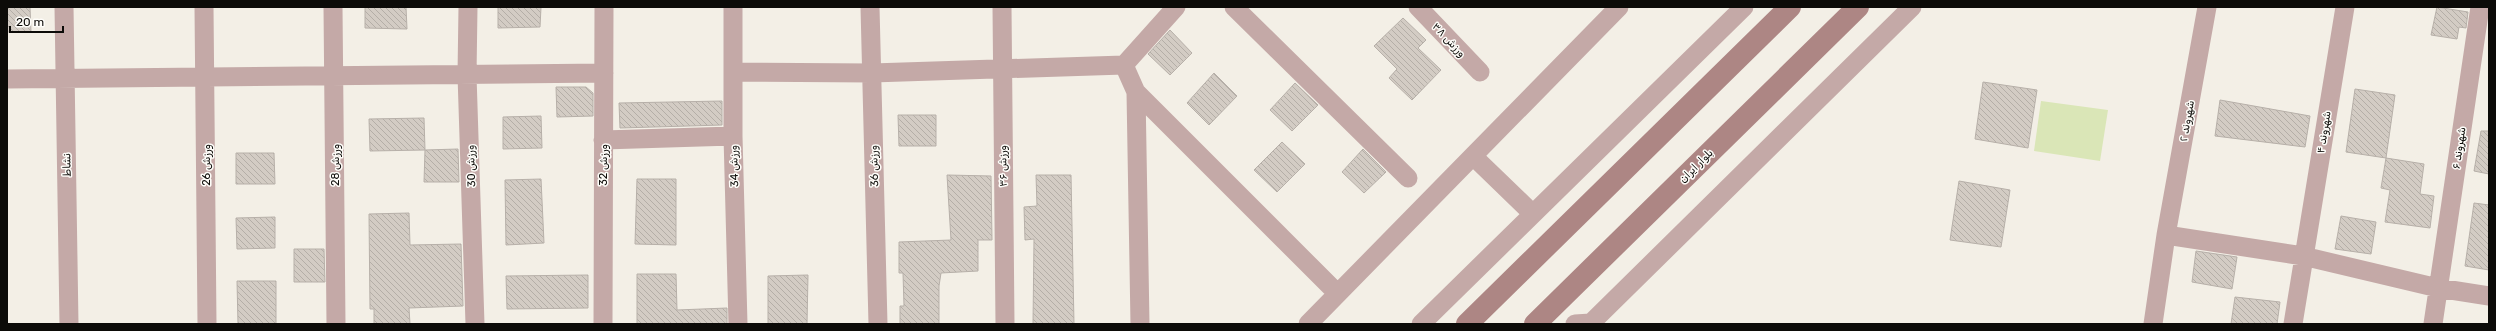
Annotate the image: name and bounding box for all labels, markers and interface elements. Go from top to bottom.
scale bar [10,8,63,34]
text: 20 m [16,15,44,29]
street label: ورزش ۳۸ [1429,20,1468,61]
street label: شهروند ۲ [2177,99,2198,143]
street label: شهروند ۴ [2314,110,2335,154]
street label: شهروند ۶ [2450,126,2469,170]
street label: ورزش 26 [200,144,214,186]
street label: ورزش 28 [329,144,343,186]
street label: ورزش 32 [597,144,611,186]
street label: ورزش 30 [464,145,479,187]
street label: ورزش 34 [727,145,742,187]
street label: ورزش 36 [867,145,882,187]
street label: ورزش ۳۶ [996,145,1011,187]
street label: بلوار ایران [1676,146,1716,186]
street label: نشاط [60,153,74,177]

